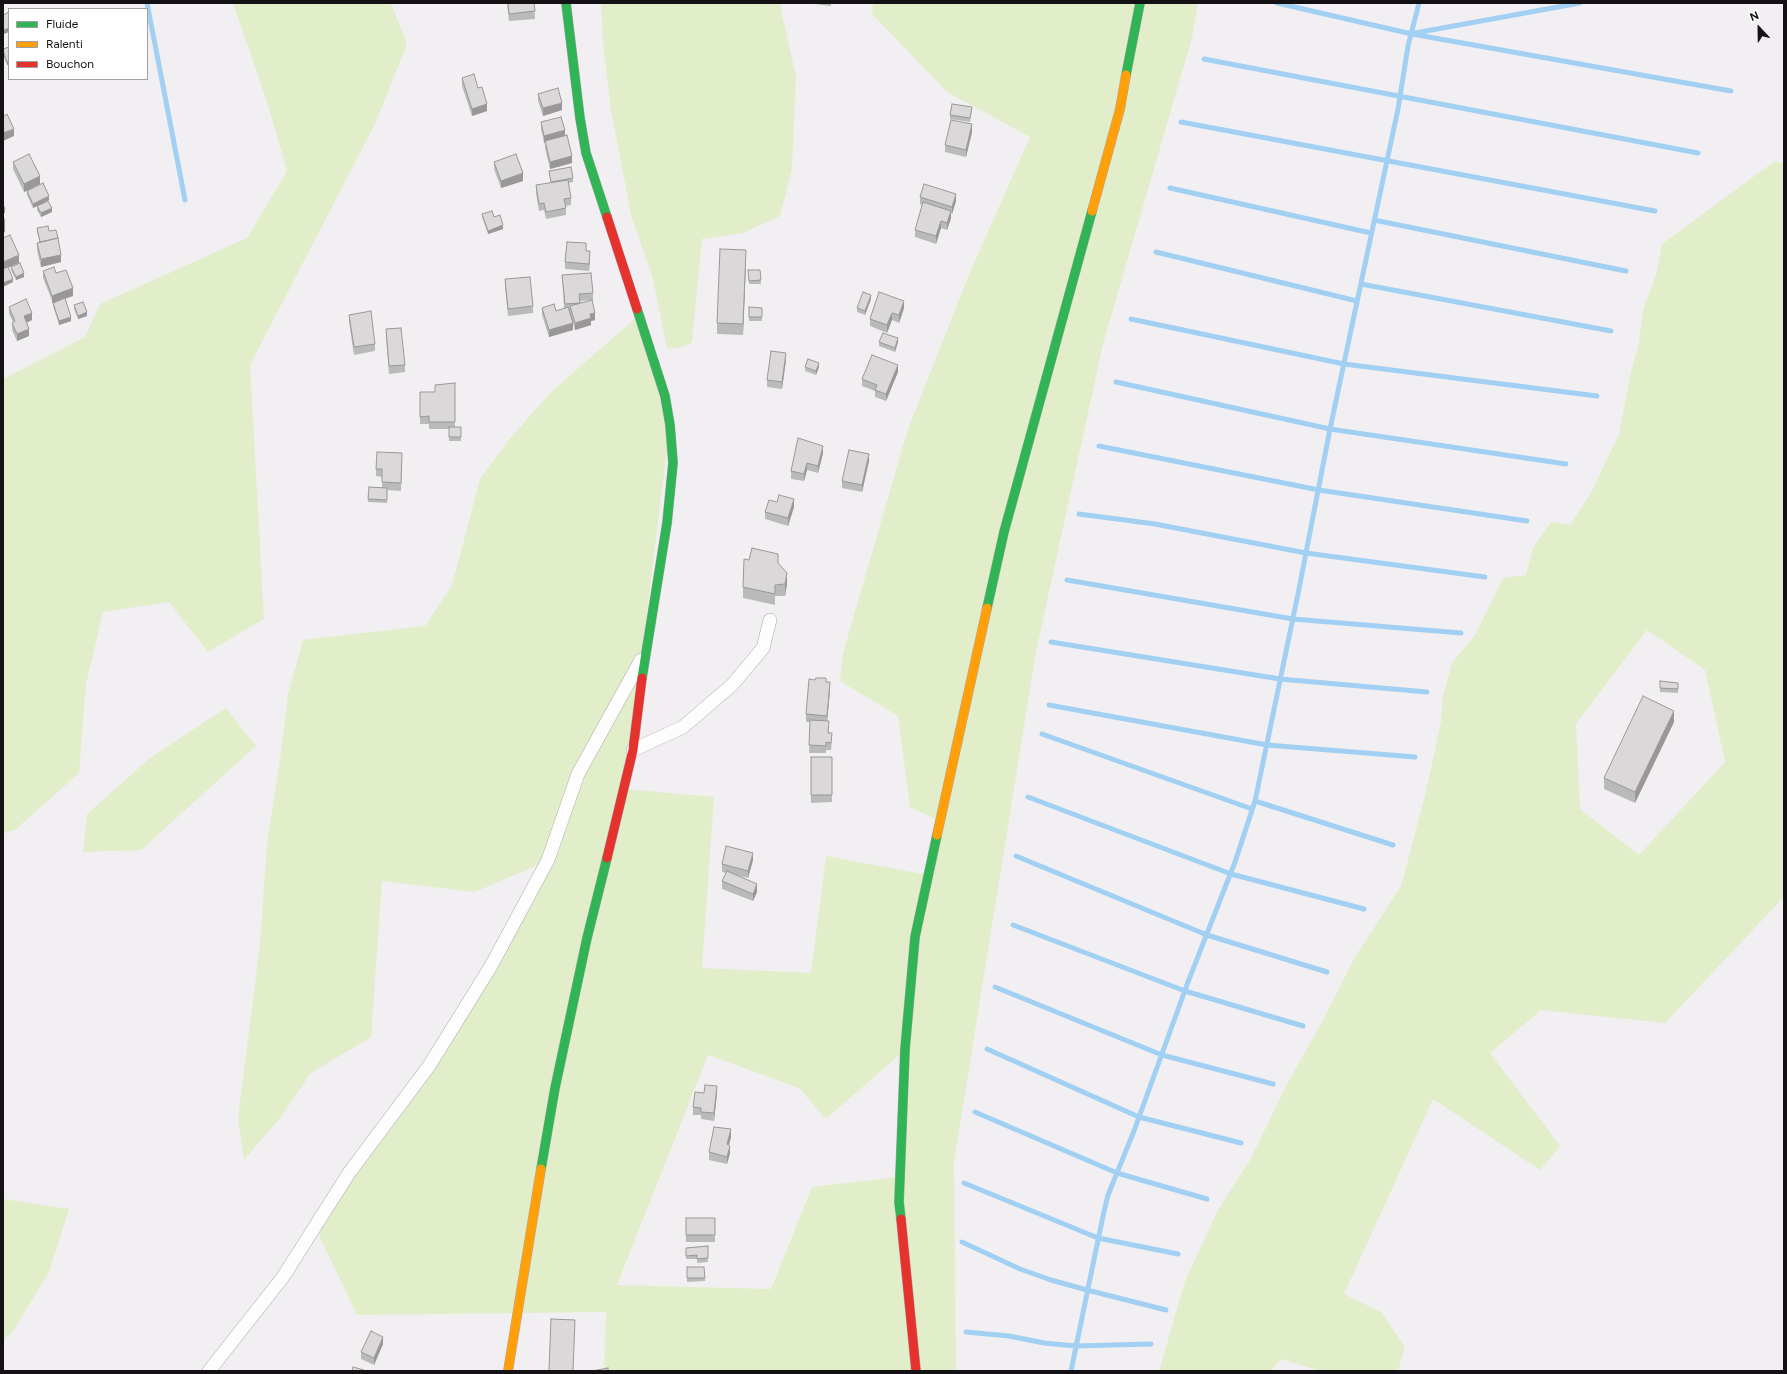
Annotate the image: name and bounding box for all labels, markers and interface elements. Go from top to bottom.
legend [8,8,148,80]
north arrow [1739,8,1779,48]
text: N [1748,9,1761,24]
text: Fluide [46,17,78,31]
text: Ralenti [46,37,83,51]
text: Bouchon [46,57,94,71]

